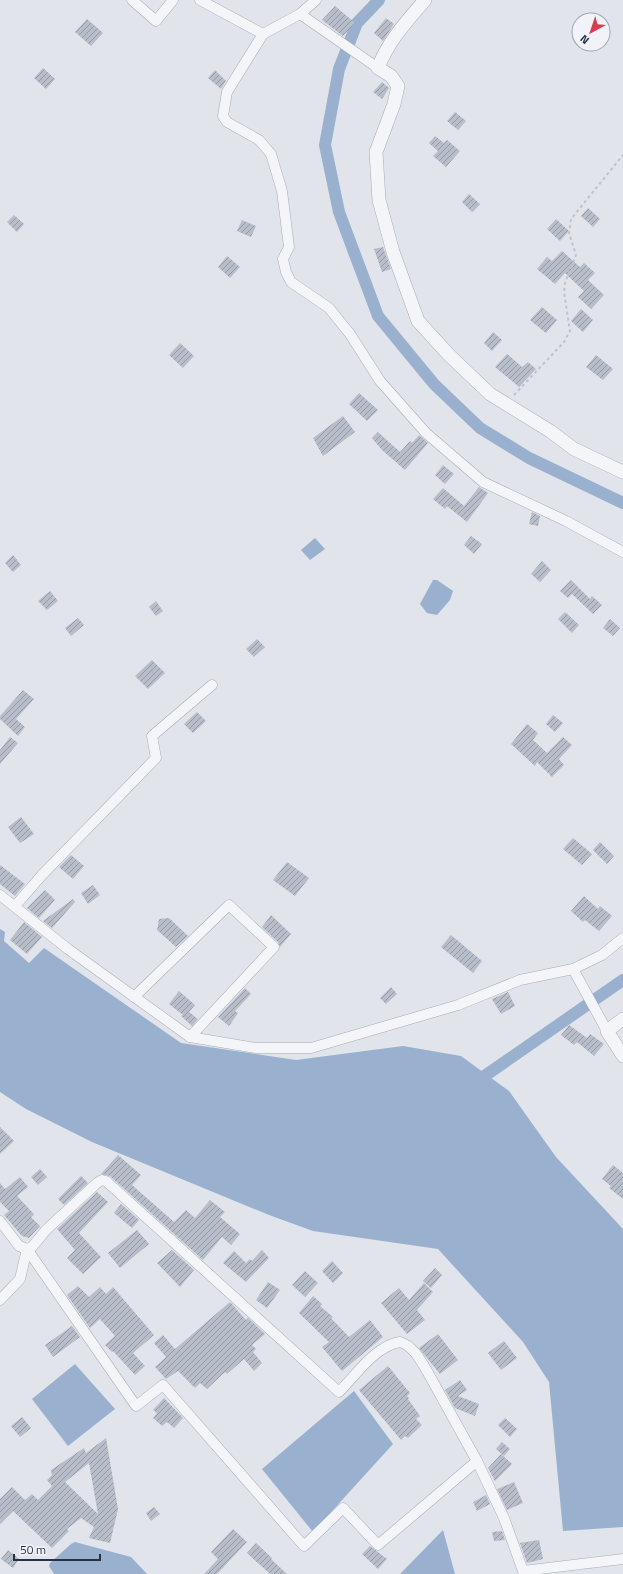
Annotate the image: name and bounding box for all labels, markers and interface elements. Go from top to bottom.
north arrow [571,12,611,52]
text: N [577,31,593,48]
scale bar [14,1536,100,1562]
text: 50 m [20,1540,46,1559]

